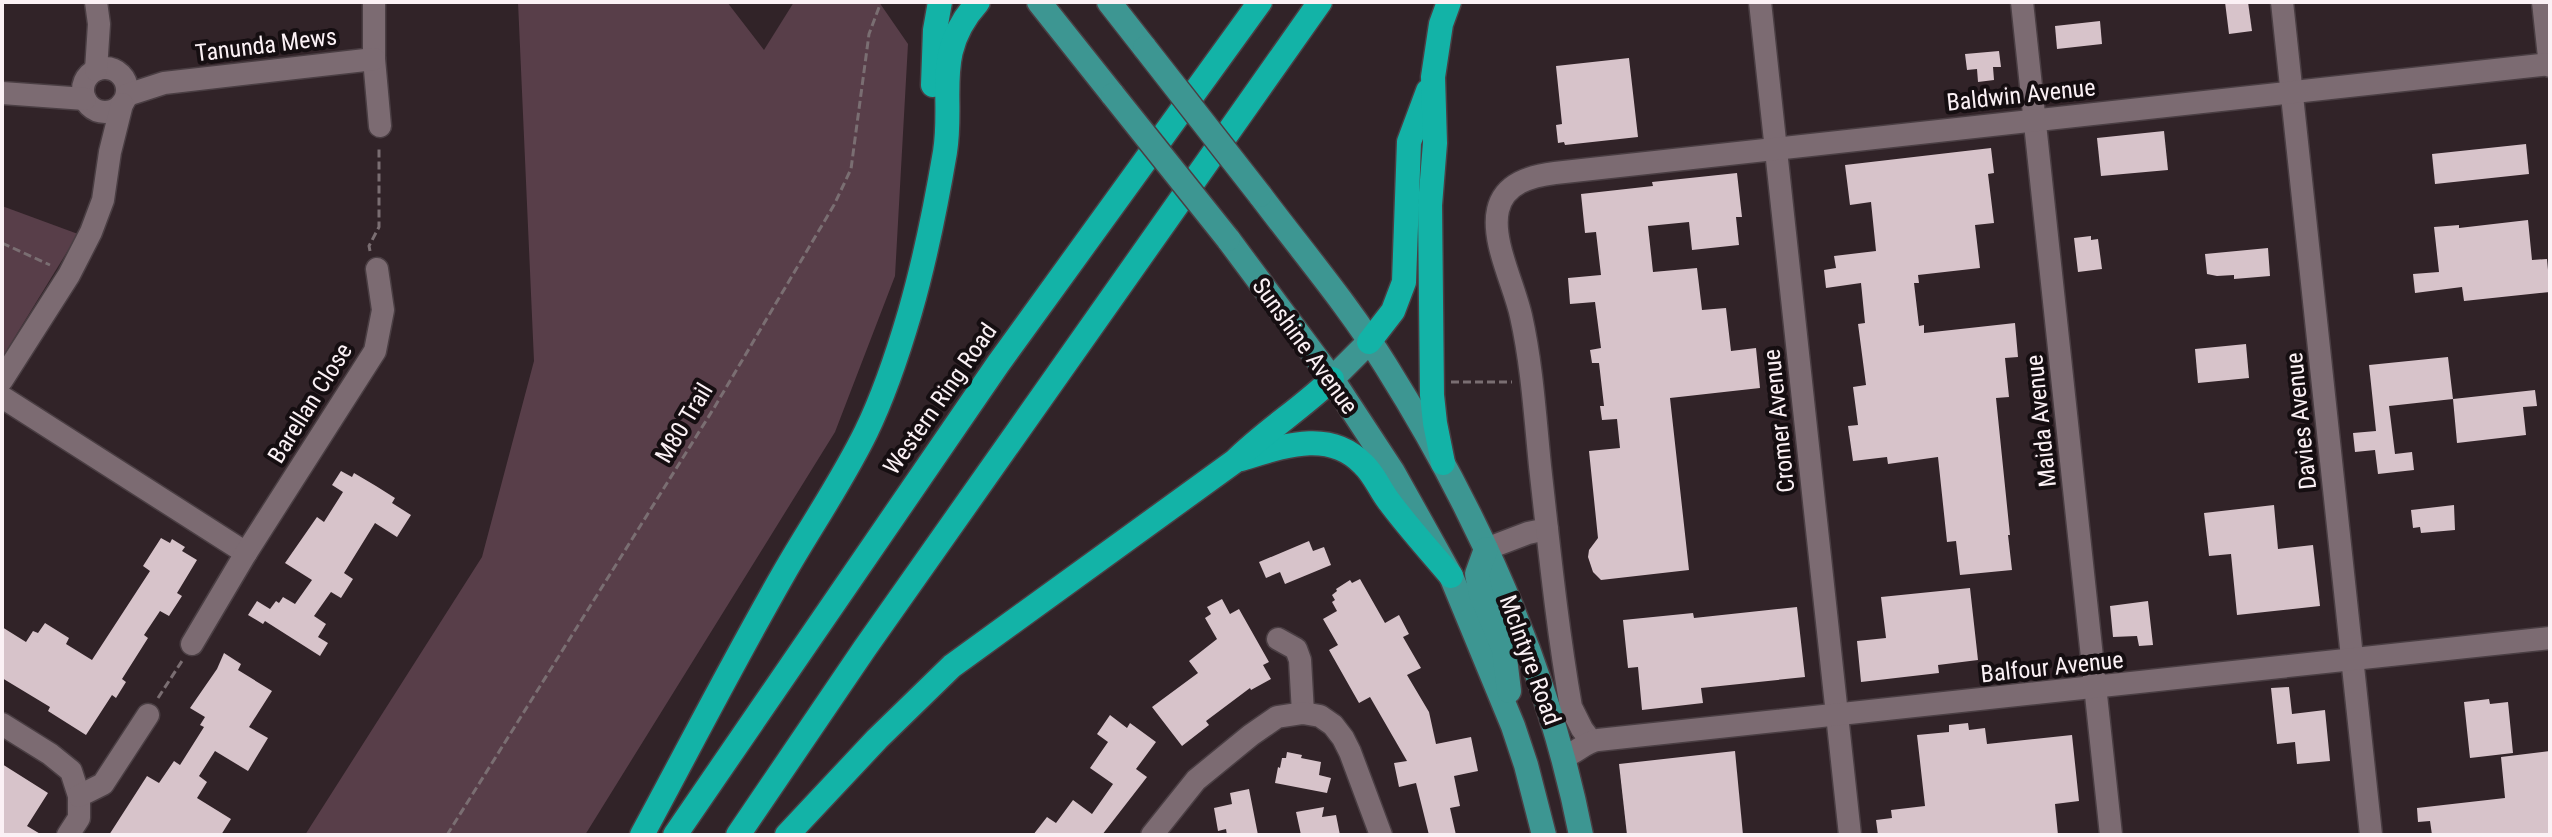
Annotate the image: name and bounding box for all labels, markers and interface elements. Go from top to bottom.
street label: Tanunda Mews [194,22,338,68]
street label: Baldwin Avenue [1945,73,2097,117]
street label: Sunshine Avenue [1246,273,1364,419]
street label: Western Ring Road [877,318,1003,480]
street label: Barellan Close [262,338,358,468]
street label: Cromer Avenue [1758,348,1800,494]
street label: Davies Avenue [2280,351,2322,491]
street label: Maida Avenue [2020,353,2062,489]
street label: M80 Trail [649,378,719,468]
street label: McIntyre Road [1494,591,1566,729]
street label: Balfour Avenue [1979,646,2125,688]

